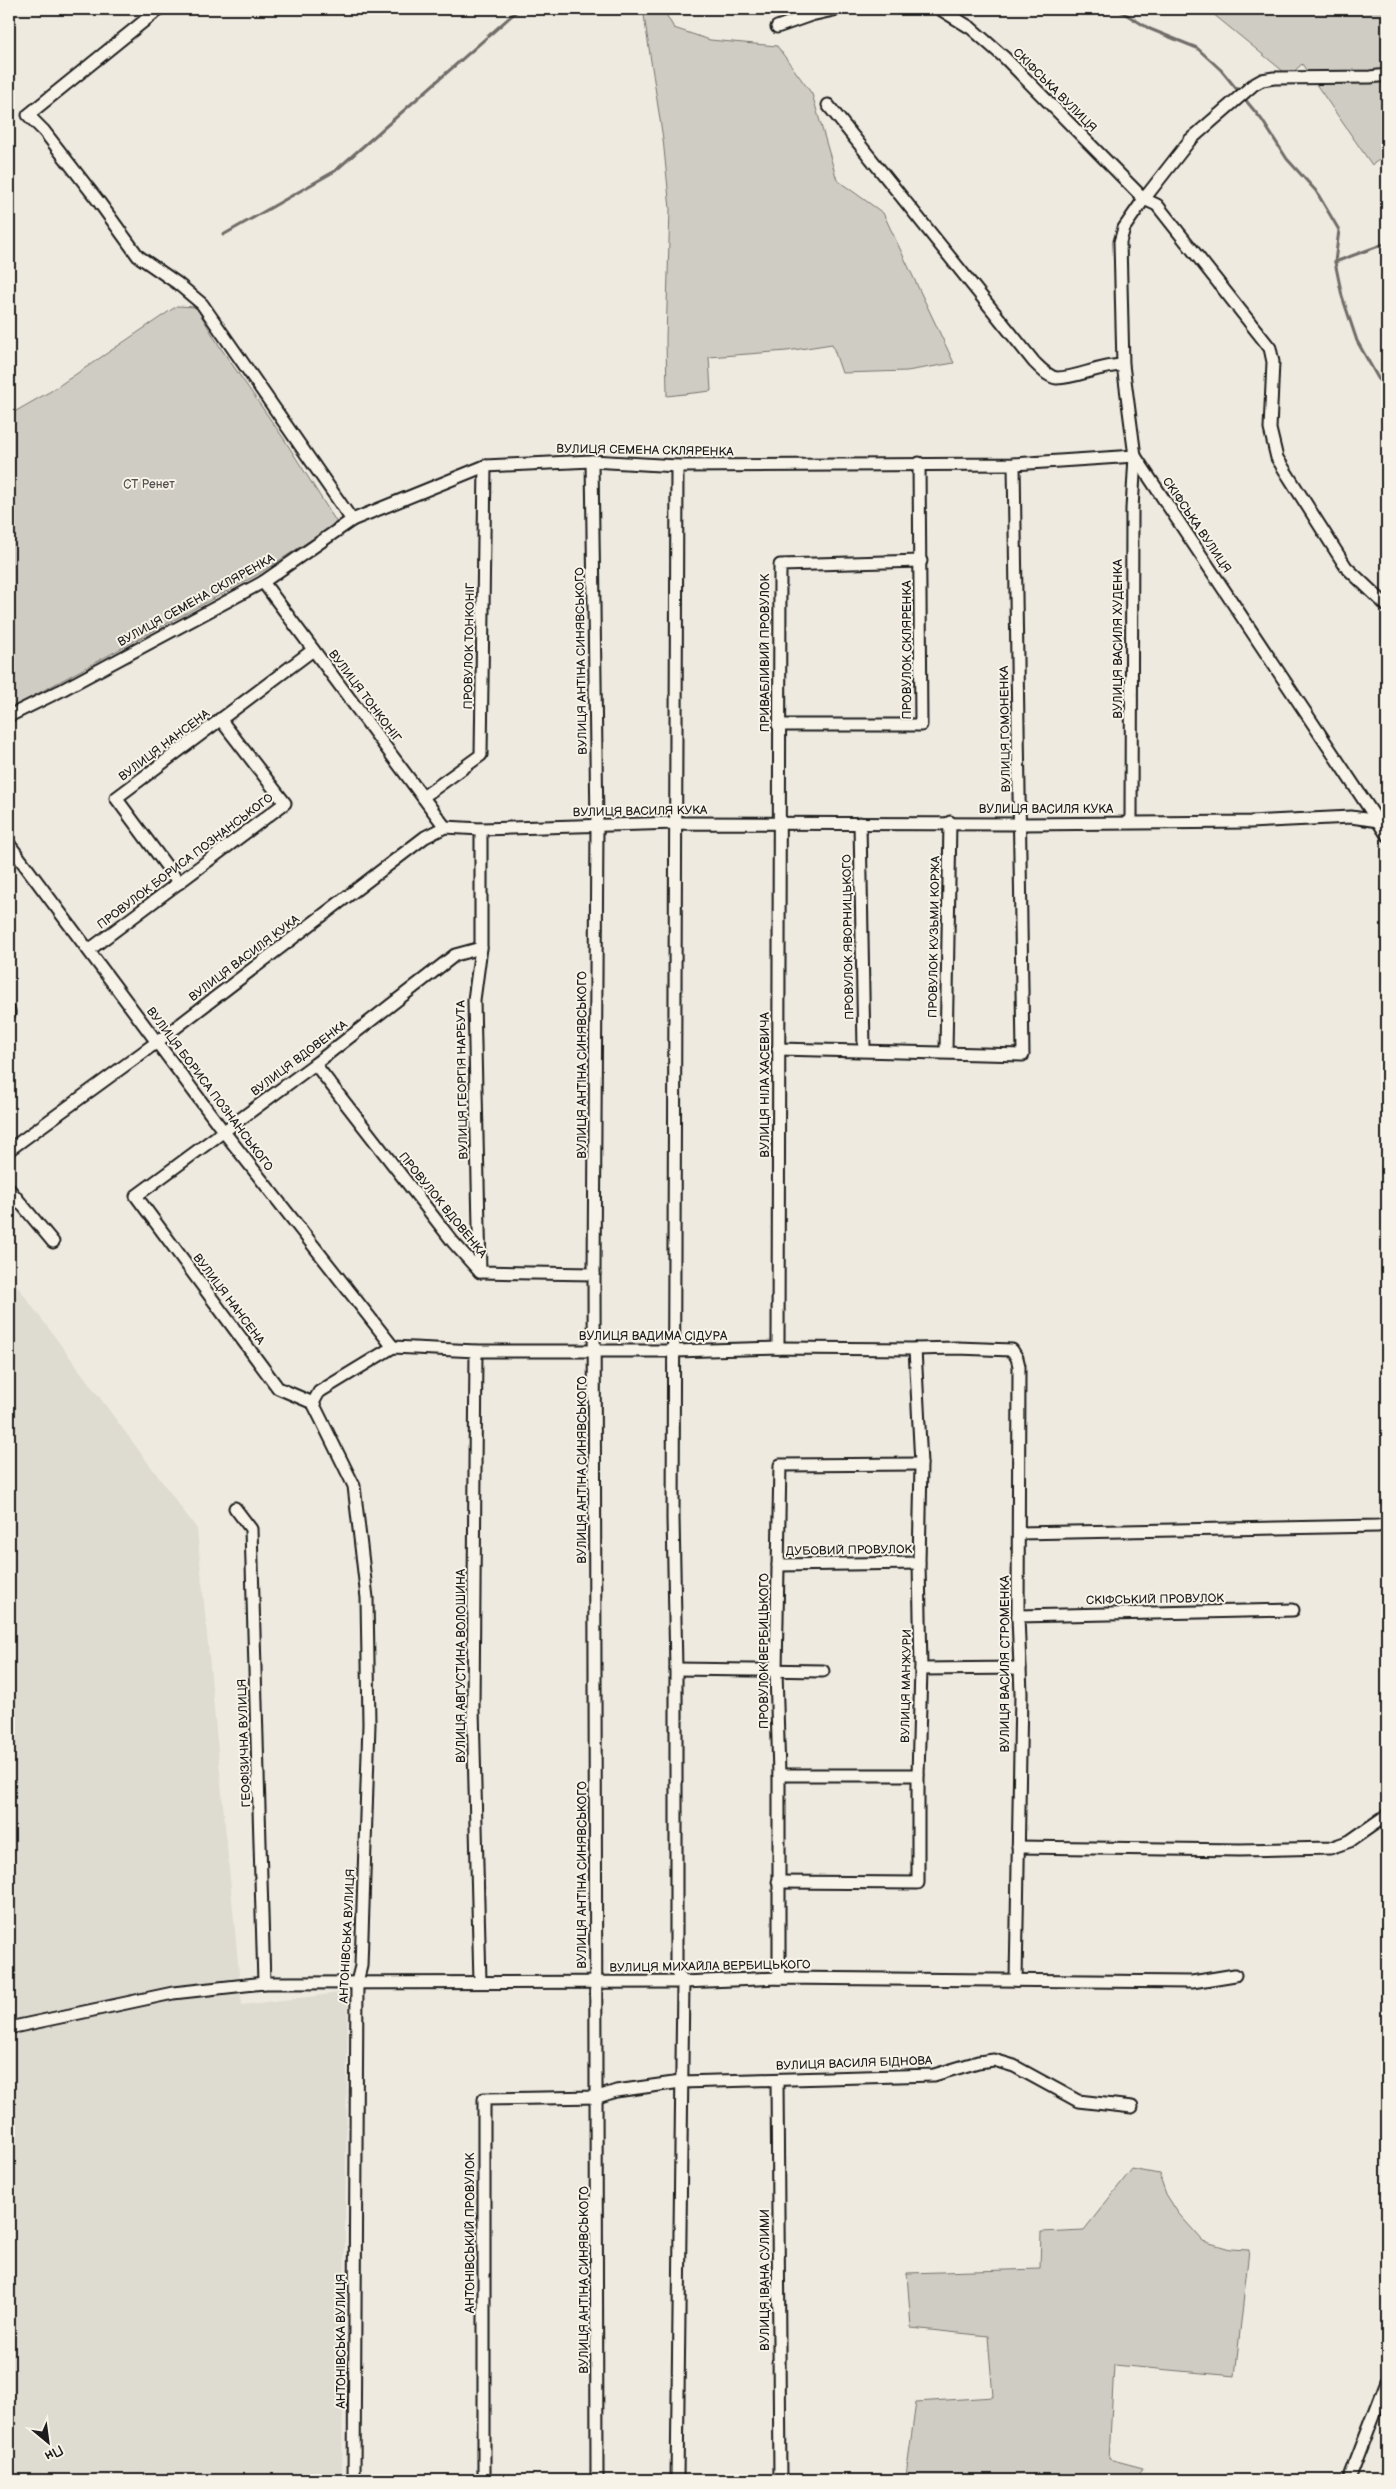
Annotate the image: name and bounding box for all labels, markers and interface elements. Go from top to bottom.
street label: СКІФСЬКА ВУЛИЦЯ [1010,45,1100,135]
street label: ВУЛИЦЯ СЕМЕНА СКЛЯРЕНКА [556,441,734,460]
street label: СКІФСЬКА ВУЛИЦЯ [1159,474,1234,576]
park label: СТ Ренет [123,477,175,492]
street label: ВУЛИЦЯ СЕМЕНА СКЛЯРЕНКА [115,551,278,650]
street label: ВУЛИЦЯ ВАСИЛЯ ХУДЕНКА [1111,559,1126,719]
street label: ВУЛИЦЯ АНТІНА СИНЯВСЬКОГО [572,567,591,755]
street label: ПРИВАБЛИВИЙ ПРОВУЛОК [758,574,773,732]
street label: ПРОВУЛОК СКЛЯРЕНКА [900,580,915,720]
street label: ПРОВУЛОК ТОНКОНІГ [461,582,478,710]
street label: ВУЛИЦЯ ТОНКОНІГ [325,647,404,746]
street label: ВУЛИЦЯ ГОМОНЕНКА [997,665,1014,792]
street label: ВУЛИЦЯ НАНСЕНА [116,706,213,784]
street label: ПРОВУЛОК БОРИСА ПОЗНАНСЬКОГО [94,790,276,932]
street label: ВУЛИЦЯ ВАСИЛЯ КУКА [979,802,1114,817]
street label: ВУЛИЦЯ ВАСИЛЯ КУКА [573,803,708,820]
street label: ПРОВУЛОК ЯВОРНИЦЬКОГО [840,854,857,1020]
street label: ПРОВУЛОК КУЗЬМИ КОРЖА [926,855,943,1018]
street label: ВУЛИЦЯ ВАСИЛЯ КУКА [186,911,303,1005]
street label: ВУЛИЦЯ АНТІНА СИНЯВСЬКОГО [575,971,590,1159]
street label: ВУЛИЦЯ ГЕОРГІЯ НАРБУТА [454,1000,471,1160]
street label: ВУЛИЦЯ БОРИСА ПОЗНАНСЬКОГО [143,1004,276,1174]
street label: ВУЛИЦЯ НІЛА ХАСЕВИЧА [758,1012,773,1158]
street label: ВУЛИЦЯ ВДОВЕНКА [248,1017,351,1100]
street label: ПРОВУЛОК ВДОВЕНКА [395,1149,490,1262]
street label: ВУЛИЦЯ НАНСЕНА [190,1251,268,1348]
street label: ВУЛИЦЯ ВАДИМА СІДУРА [579,1329,728,1344]
street label: ВУЛИЦЯ АНТІНА СИНЯВСЬКОГО [575,1376,590,1564]
street label: ДУБОВИЙ ПРОВУЛОК [786,1542,913,1559]
street label: ВУЛИЦЯ АВГУСТИНА ВОЛОШИНА [454,1568,469,1763]
street label: ПРОВУЛОК ВЕРБИЦЬКОГО [757,1573,772,1729]
street label: ВУЛИЦЯ ВАСИЛЯ СТРОМЕНКА [998,1575,1013,1753]
street label: СКІФСЬКИЙ ПРОВУЛОК [1086,1591,1224,1608]
street label: ВУЛИЦЯ МАНЖУРИ [898,1629,915,1743]
street label: ГЕОФІЗИЧНА ВУЛИЦЯ [235,1678,254,1808]
street label: ВУЛИЦЯ АНТІНА СИНЯВСЬКОГО [575,1781,590,1969]
street label: АНТОНІВСЬКА ВУЛИЦЯ [336,1868,359,2005]
street label: ВУЛИЦЯ МИХАЙЛА ВЕРБИЦЬКОГО [609,1957,811,1976]
street label: ВУЛИЦЯ ВАСИЛЯ БІДНОВА [776,2053,933,2074]
street label: АНТОНІВСЬКИЙ ПРОВУЛОК [463,2152,478,2314]
street label: ВУЛИЦЯ АНТІНА СИНЯВСЬКОГО [577,2186,592,2374]
street label: ВУЛИЦЯ ІВАНА СУЛИМИ [758,2209,773,2351]
street label: АНТОНІВСЬКА ВУЛИЦЯ [334,2274,349,2409]
north arrow [22,2416,72,2466]
text: Пн [42,2441,66,2465]

